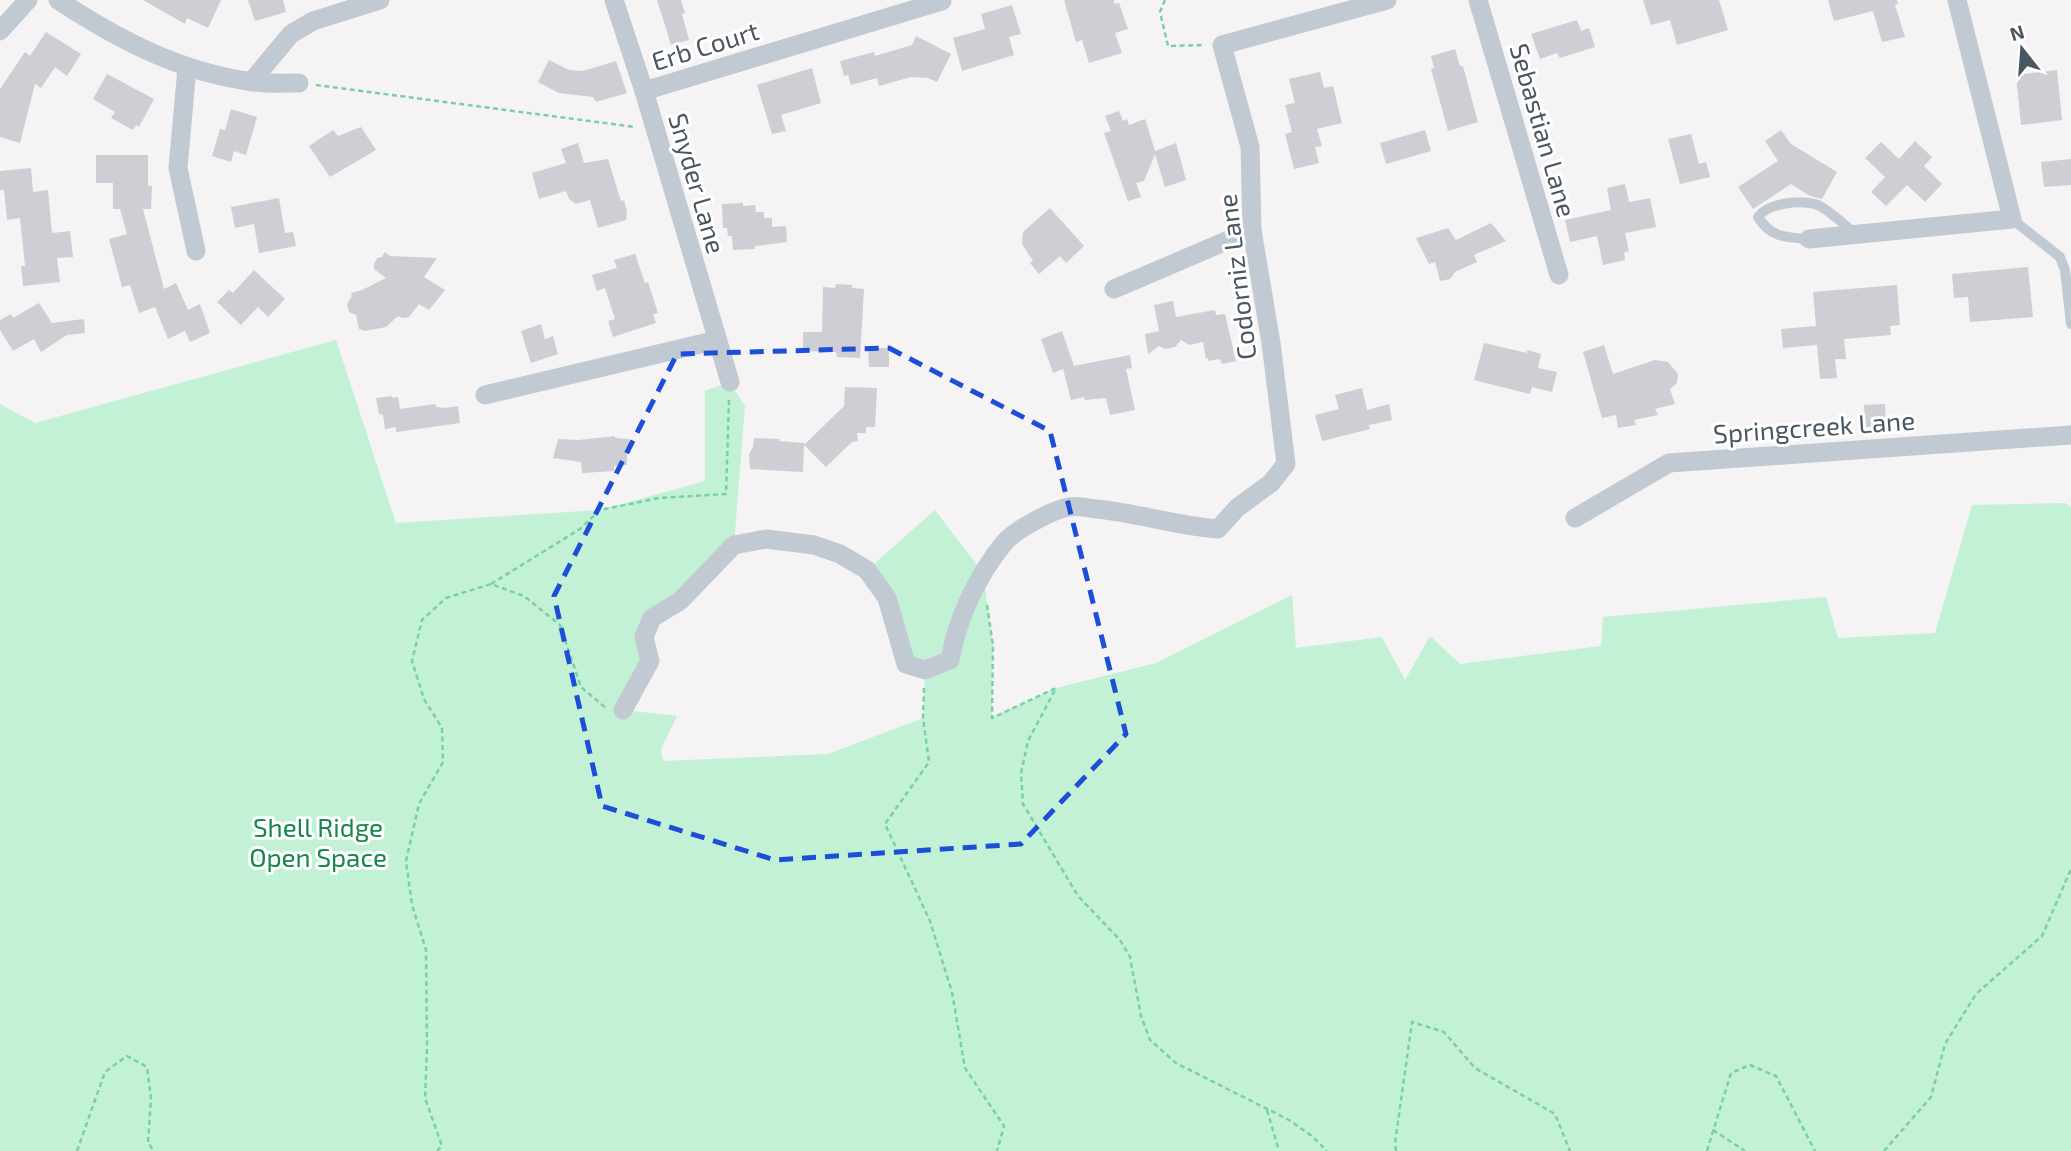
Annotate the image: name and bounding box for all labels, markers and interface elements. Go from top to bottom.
street label: Erb Court [648,14,762,76]
north arrow [1987,14,2057,84]
text: N [2007,19,2027,45]
street label: Sebastian Lane [1504,40,1584,220]
street label: Snyder Lane [663,109,733,257]
street label: Codorniz Lane [1210,192,1262,362]
street label: Springcreek Lane [1712,403,1916,449]
park label: Shell Ridge Open Space [249,811,387,872]

